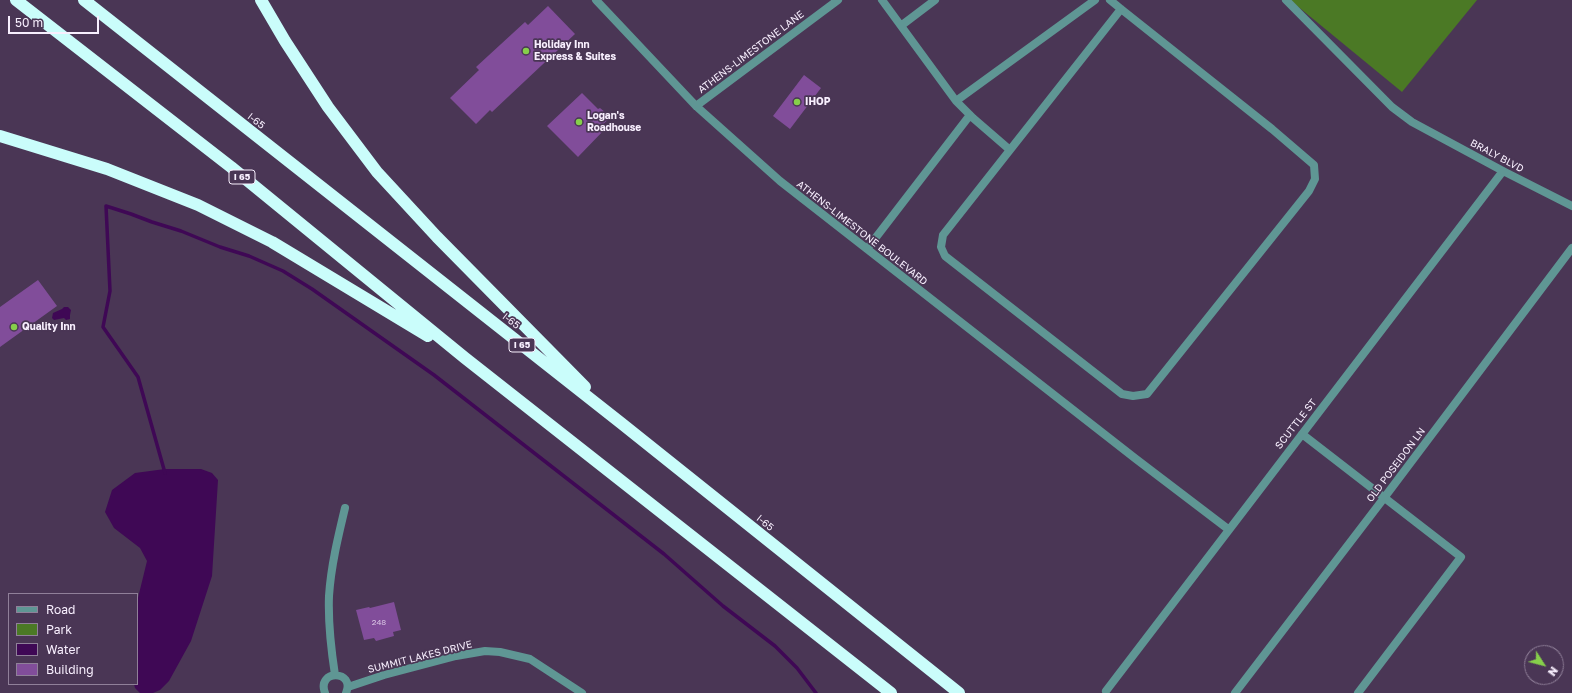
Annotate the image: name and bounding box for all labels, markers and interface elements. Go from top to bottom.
scale bar [10,8,101,34]
street label: ATHENS-LIMESTONE LANE [696,8,806,96]
text: 50 m [15,15,43,30]
place label: Holiday Inn Express & Suites [534,39,616,62]
marker: Holiday Inn Express & Suites [521,46,531,56]
place label: IHOP [805,96,830,108]
marker: IHOP [792,97,802,107]
street label: I-65 [245,110,267,132]
place label: Logan's Roadhouse [587,110,641,134]
marker: Logan's Roadhouse [574,117,584,127]
street label: BRALY BLVD [1468,137,1526,175]
road number: I 65 [229,170,255,184]
street label: ATHENS-LIMESTONE BOULEVARD [794,178,930,288]
street label: I-65 [500,310,522,332]
place label: Quality Inn [22,321,76,333]
marker: Quality Inn [9,322,19,332]
road number: I 65 [509,338,535,352]
street label: SCUTTLE ST [1273,397,1319,451]
street label: OLD POSEIDON LN [1364,425,1428,505]
street label: I-65 [754,512,776,534]
legend [8,593,138,685]
text: Road [46,602,75,617]
house number: 248 [372,617,386,627]
text: Park [46,622,72,637]
street label: SUMMIT LAKES DRIVE [367,638,473,676]
text: Water [46,642,80,657]
north arrow [1524,645,1564,685]
text: Building [46,662,94,677]
text: N [1546,665,1561,679]

